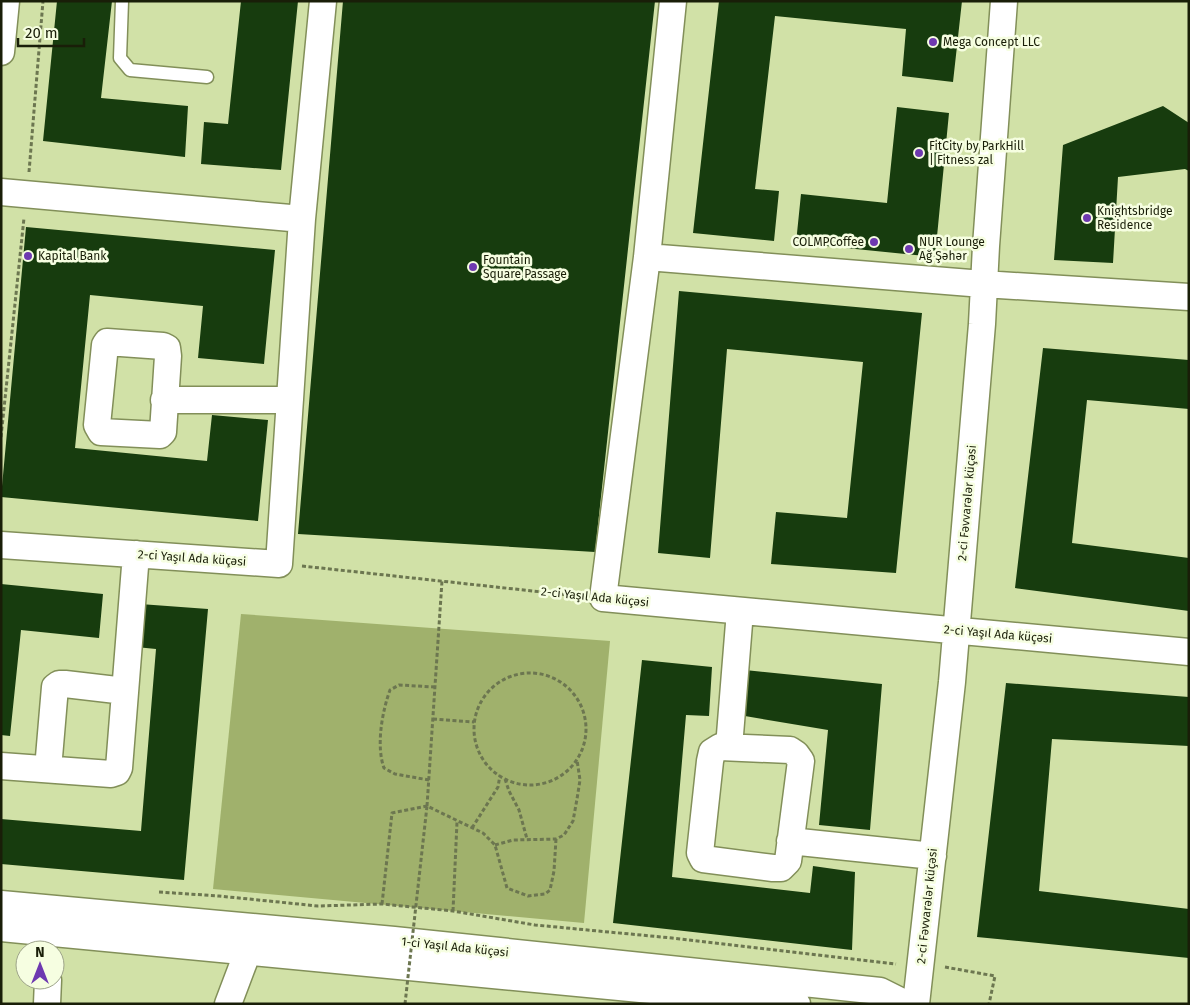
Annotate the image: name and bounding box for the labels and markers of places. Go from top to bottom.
place label: Mega Concept LLC [943,35,1040,49]
marker: Mega Concept LLC [927,36,939,48]
place label: FitCity by ParkHill | Fitness zal [929,139,1024,167]
marker: FitCity by ParkHill | Fitness zal [913,147,925,159]
place label: Knightsbridge Residence [1097,204,1173,232]
marker: Knightsbridge Residence [1081,212,1093,224]
place label: COLMPCoffee [793,235,864,249]
place label: NUR Lounge Ağ Şəhər [919,235,985,263]
marker: COLMPCoffee [868,236,880,248]
marker: NUR Lounge Ağ Şəhər [903,243,915,255]
place label: Kapital Bank [38,249,107,263]
marker: Kapital Bank [22,250,34,262]
place label: Fountain Square Passage [483,253,567,281]
marker: Fountain Square Passage [467,261,479,273]

